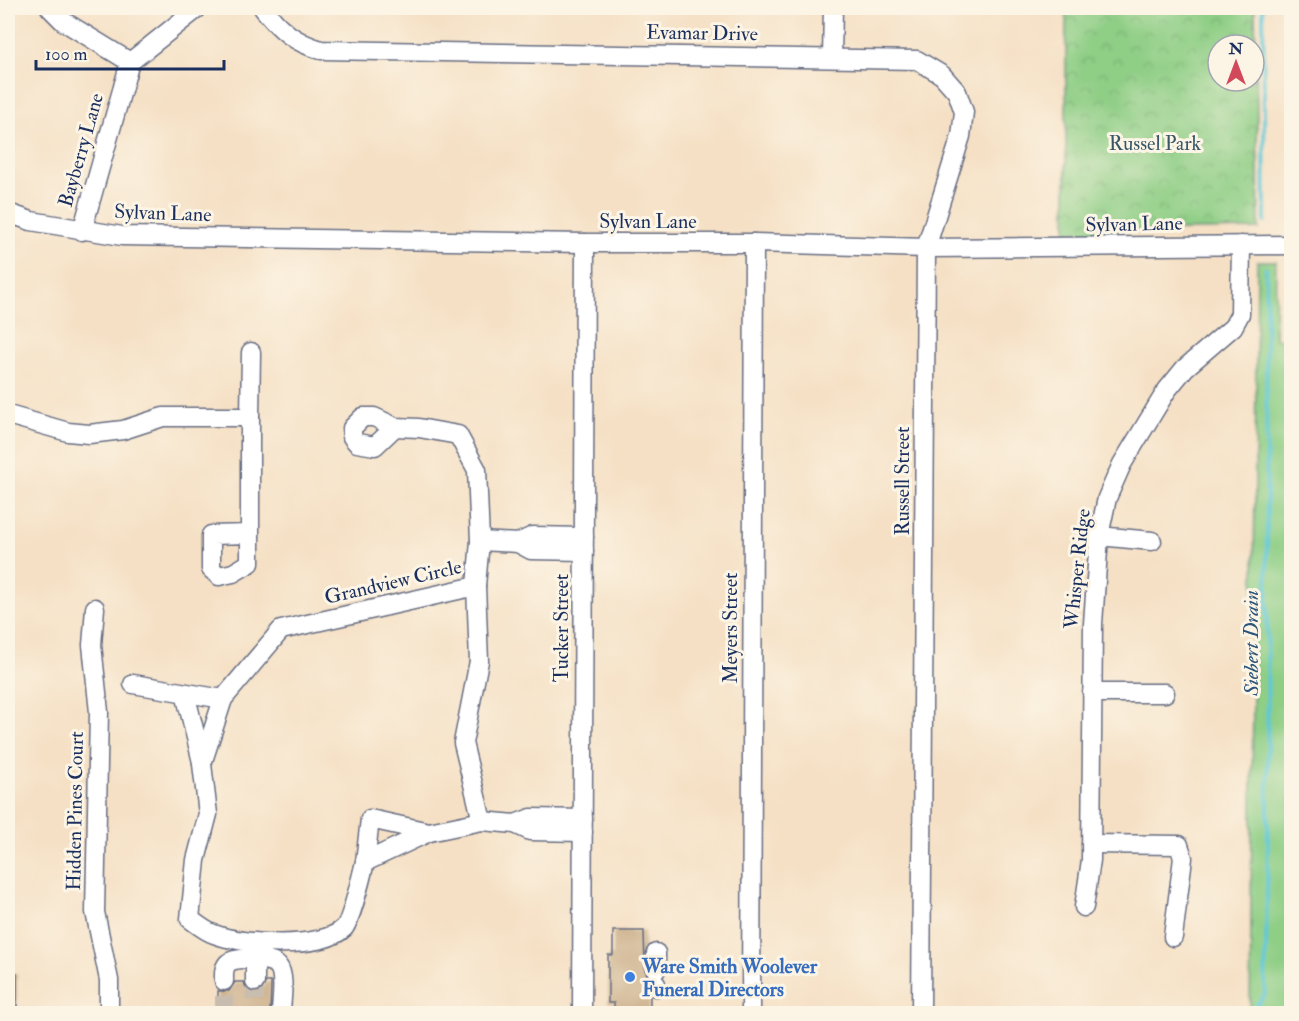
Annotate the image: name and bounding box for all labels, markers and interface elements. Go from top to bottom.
street label: Evamar Drive [646,20,758,46]
scale bar [36,33,224,71]
north arrow [1206,33,1266,93]
text: N [1228,39,1244,59]
text: 100 m [45,43,88,66]
street label: Bayberry Lane [53,90,109,210]
park label: Russel Park [1109,131,1202,156]
street label: Sylvan Lane [114,199,212,227]
street label: Sylvan Lane [599,209,697,234]
street label: Sylvan Lane [1085,211,1183,237]
street label: Russell Street [890,426,915,536]
street label: Whisper Ridge [1058,508,1097,632]
street label: Grandview Circle [322,554,464,610]
street label: Meyers Street [718,572,743,684]
street label: Tucker Street [549,573,574,682]
water label: Siebert Drain [1238,590,1265,697]
street label: Hidden Pines Court [61,731,89,891]
place label: Ware Smith Woolever Funeral Directors [641,954,818,1002]
marker: Ware Smith Woolever Funeral Directors [623,970,637,984]

